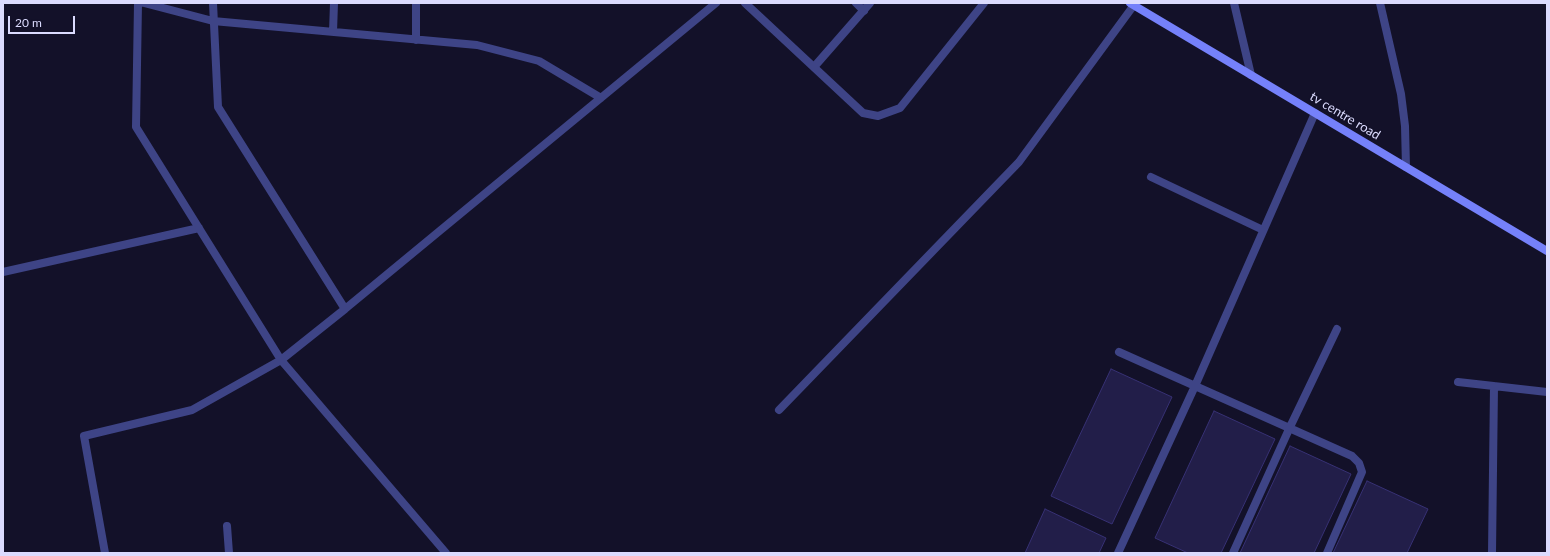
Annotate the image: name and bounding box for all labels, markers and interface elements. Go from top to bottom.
scale bar [10,8,77,34]
text: 20 m [15,15,42,30]
street label: tv centre road [1307,89,1383,143]

